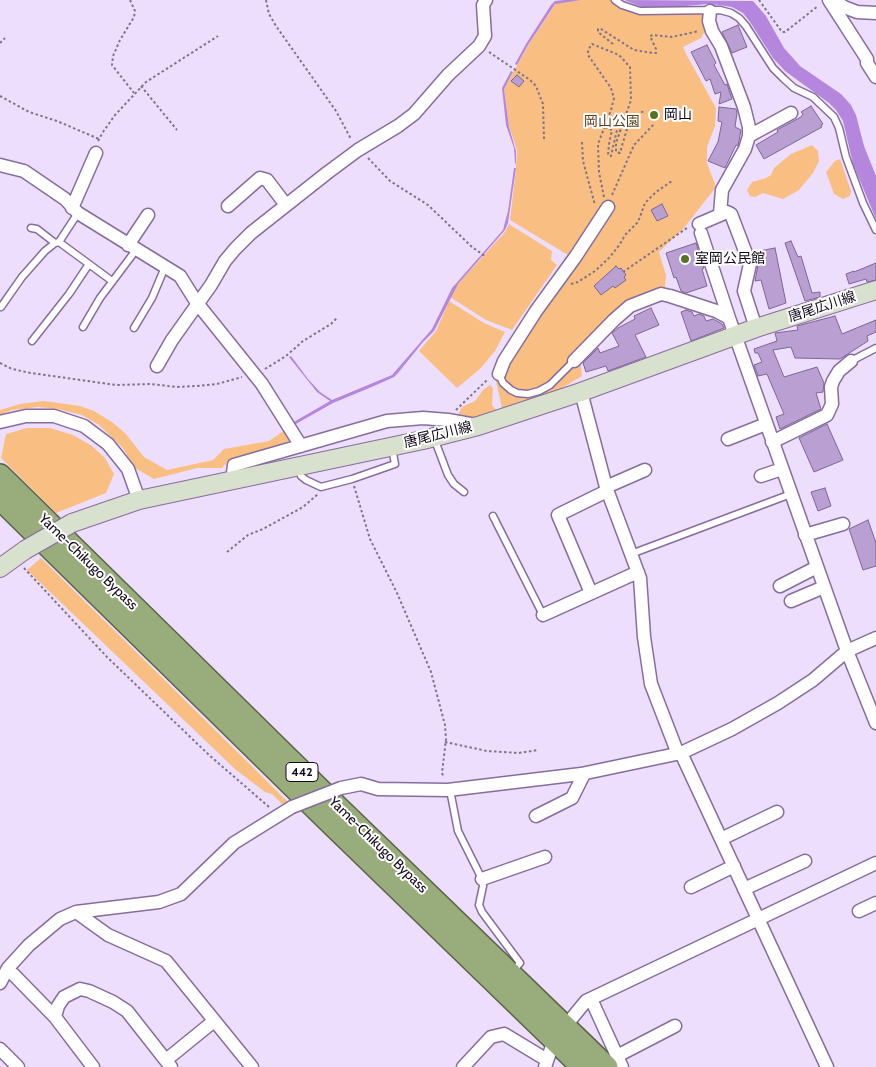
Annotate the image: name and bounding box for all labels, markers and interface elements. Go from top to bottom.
place label: 岡山 [664,107,692,123]
marker: 岡山 [648,109,660,121]
park label: 岡山公園 [584,114,640,130]
place label: 室岡公民館 [695,251,765,267]
marker: 室岡公民館 [679,253,691,265]
street label: 唐尾広川線 [786,288,858,326]
street label: 唐尾広川線 [402,418,474,452]
street label: Yame-Chikugo Bypass [35,510,141,614]
road number: 442 [286,762,318,782]
street label: Yame-Chikugo Bypass [325,793,431,897]

